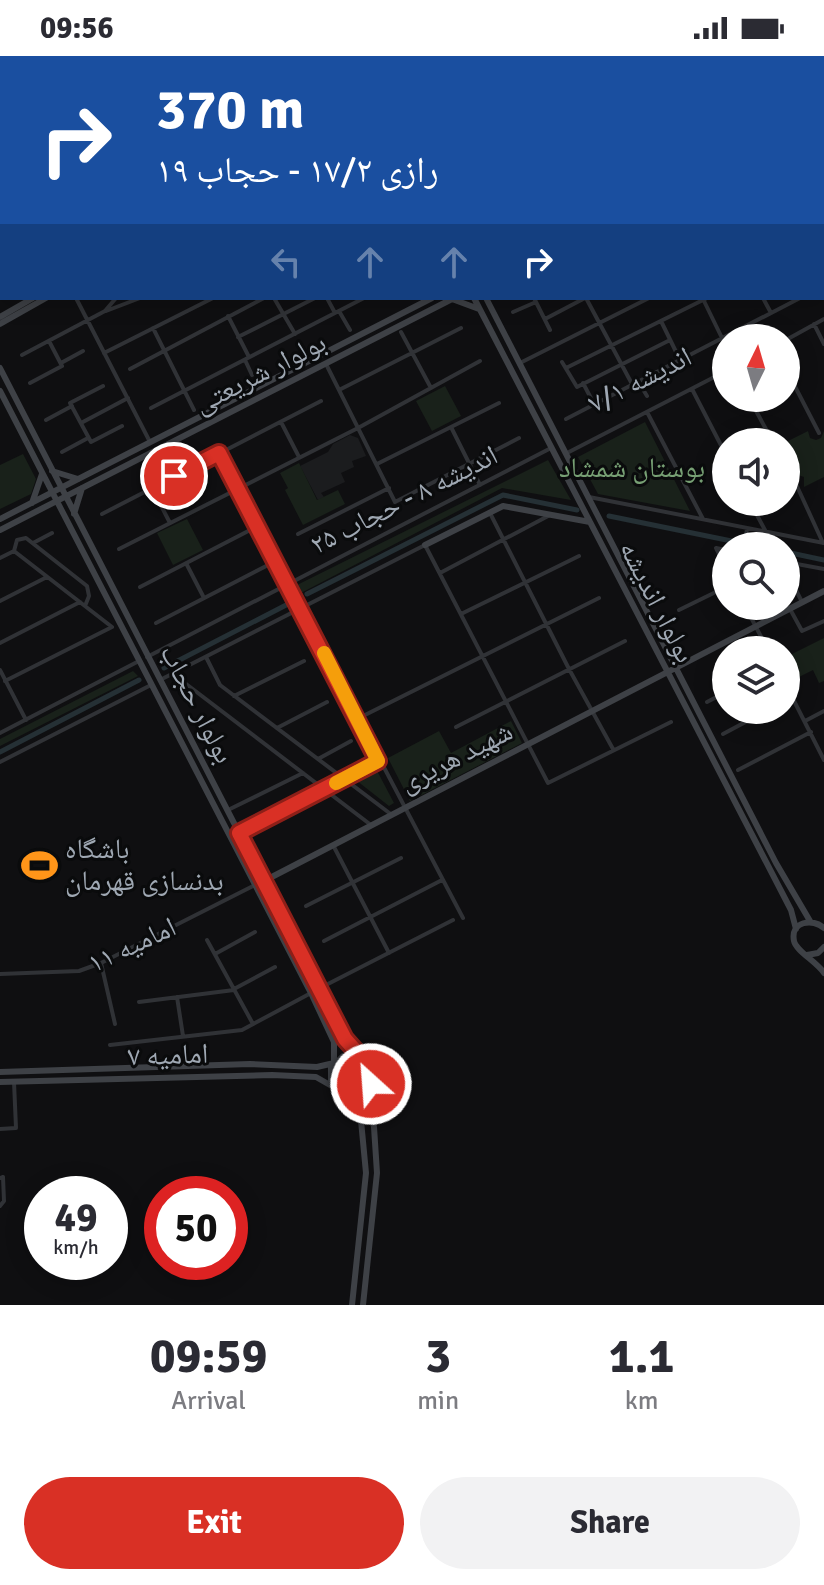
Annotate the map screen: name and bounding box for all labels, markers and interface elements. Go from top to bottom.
text: 09:56 [40,10,114,47]
text: 370 m [156,75,304,144]
icon: right [24,88,128,192]
text: رازی ۱۷/۲ - حجاب ۱۹ [156,148,439,193]
icon: left [264,240,308,284]
icon: ahead [348,240,392,284]
icon: ahead [432,240,476,284]
icon: right [516,240,560,284]
north arrow [712,324,800,412]
map controls [712,324,800,724]
street label: بولوار شریعتی [188,325,332,421]
street label: اندیشه ۷/۱ [583,340,697,420]
button: sound [712,428,800,516]
street label: اندیشه ۸ - حجاب ۲۵ [305,438,503,562]
pin [140,442,208,510]
park label: بوستان شمشاد [559,451,705,485]
icon: arrive [152,454,196,498]
button: search [712,532,800,620]
street label: بولوار اندیشه [612,536,702,668]
button: layers [712,636,800,724]
street label: بولوار حجاب [153,639,241,769]
street label: شهید هریری [394,714,518,800]
place label: باشگاه بدنسازی قهرمان [65,832,224,898]
sports icon: باشگاه بدنسازی قهرمان [20,846,58,884]
street label: امامیه ۱۱ [83,910,181,980]
street label: امامیه ۷ [127,1037,209,1073]
position arrow [329,1042,413,1126]
speed limit sign: 50 [144,1176,248,1280]
text: 49 [54,1193,98,1243]
text: km/h [53,1235,99,1260]
text: 09:59 [150,1327,267,1386]
text: 3 [425,1327,451,1386]
text: 1.1 [609,1327,674,1386]
text: Arrival [171,1385,246,1417]
text: min [417,1385,459,1417]
text: km [625,1385,658,1417]
button: Exit [24,1477,404,1569]
button: Share [420,1477,800,1569]

